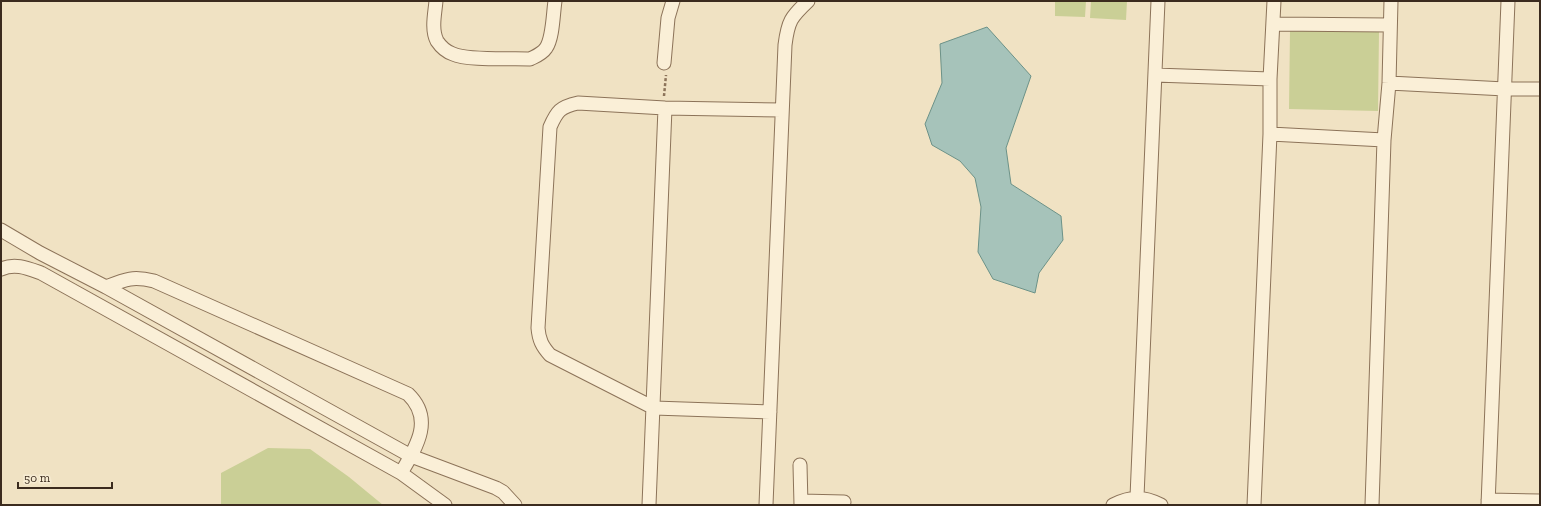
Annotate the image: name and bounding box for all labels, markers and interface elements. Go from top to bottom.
scale bar [18,464,112,490]
text: 50 m [24,471,51,485]

